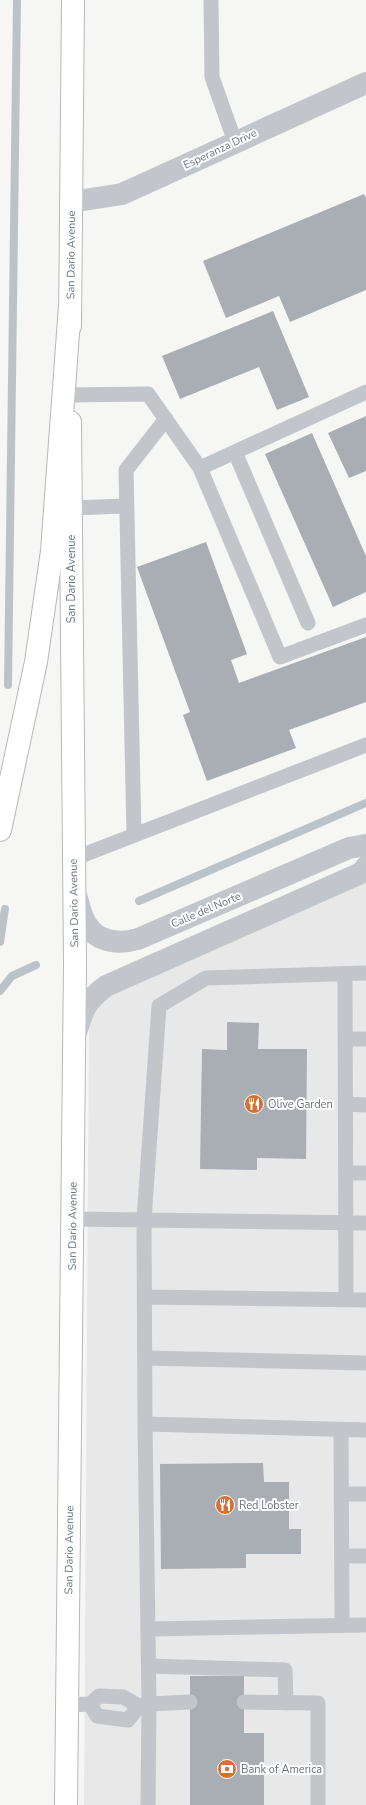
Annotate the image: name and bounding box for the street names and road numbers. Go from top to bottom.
street label: Esperanza Drive [181,125,259,173]
street label: San Dario Avenue [63,210,79,299]
street label: San Dario Avenue [64,535,79,623]
street label: San Dario Avenue [66,858,82,947]
street label: Calle del Norte [169,888,243,931]
street label: San Dario Avenue [64,1181,80,1270]
street label: San Dario Avenue [61,1505,77,1594]

